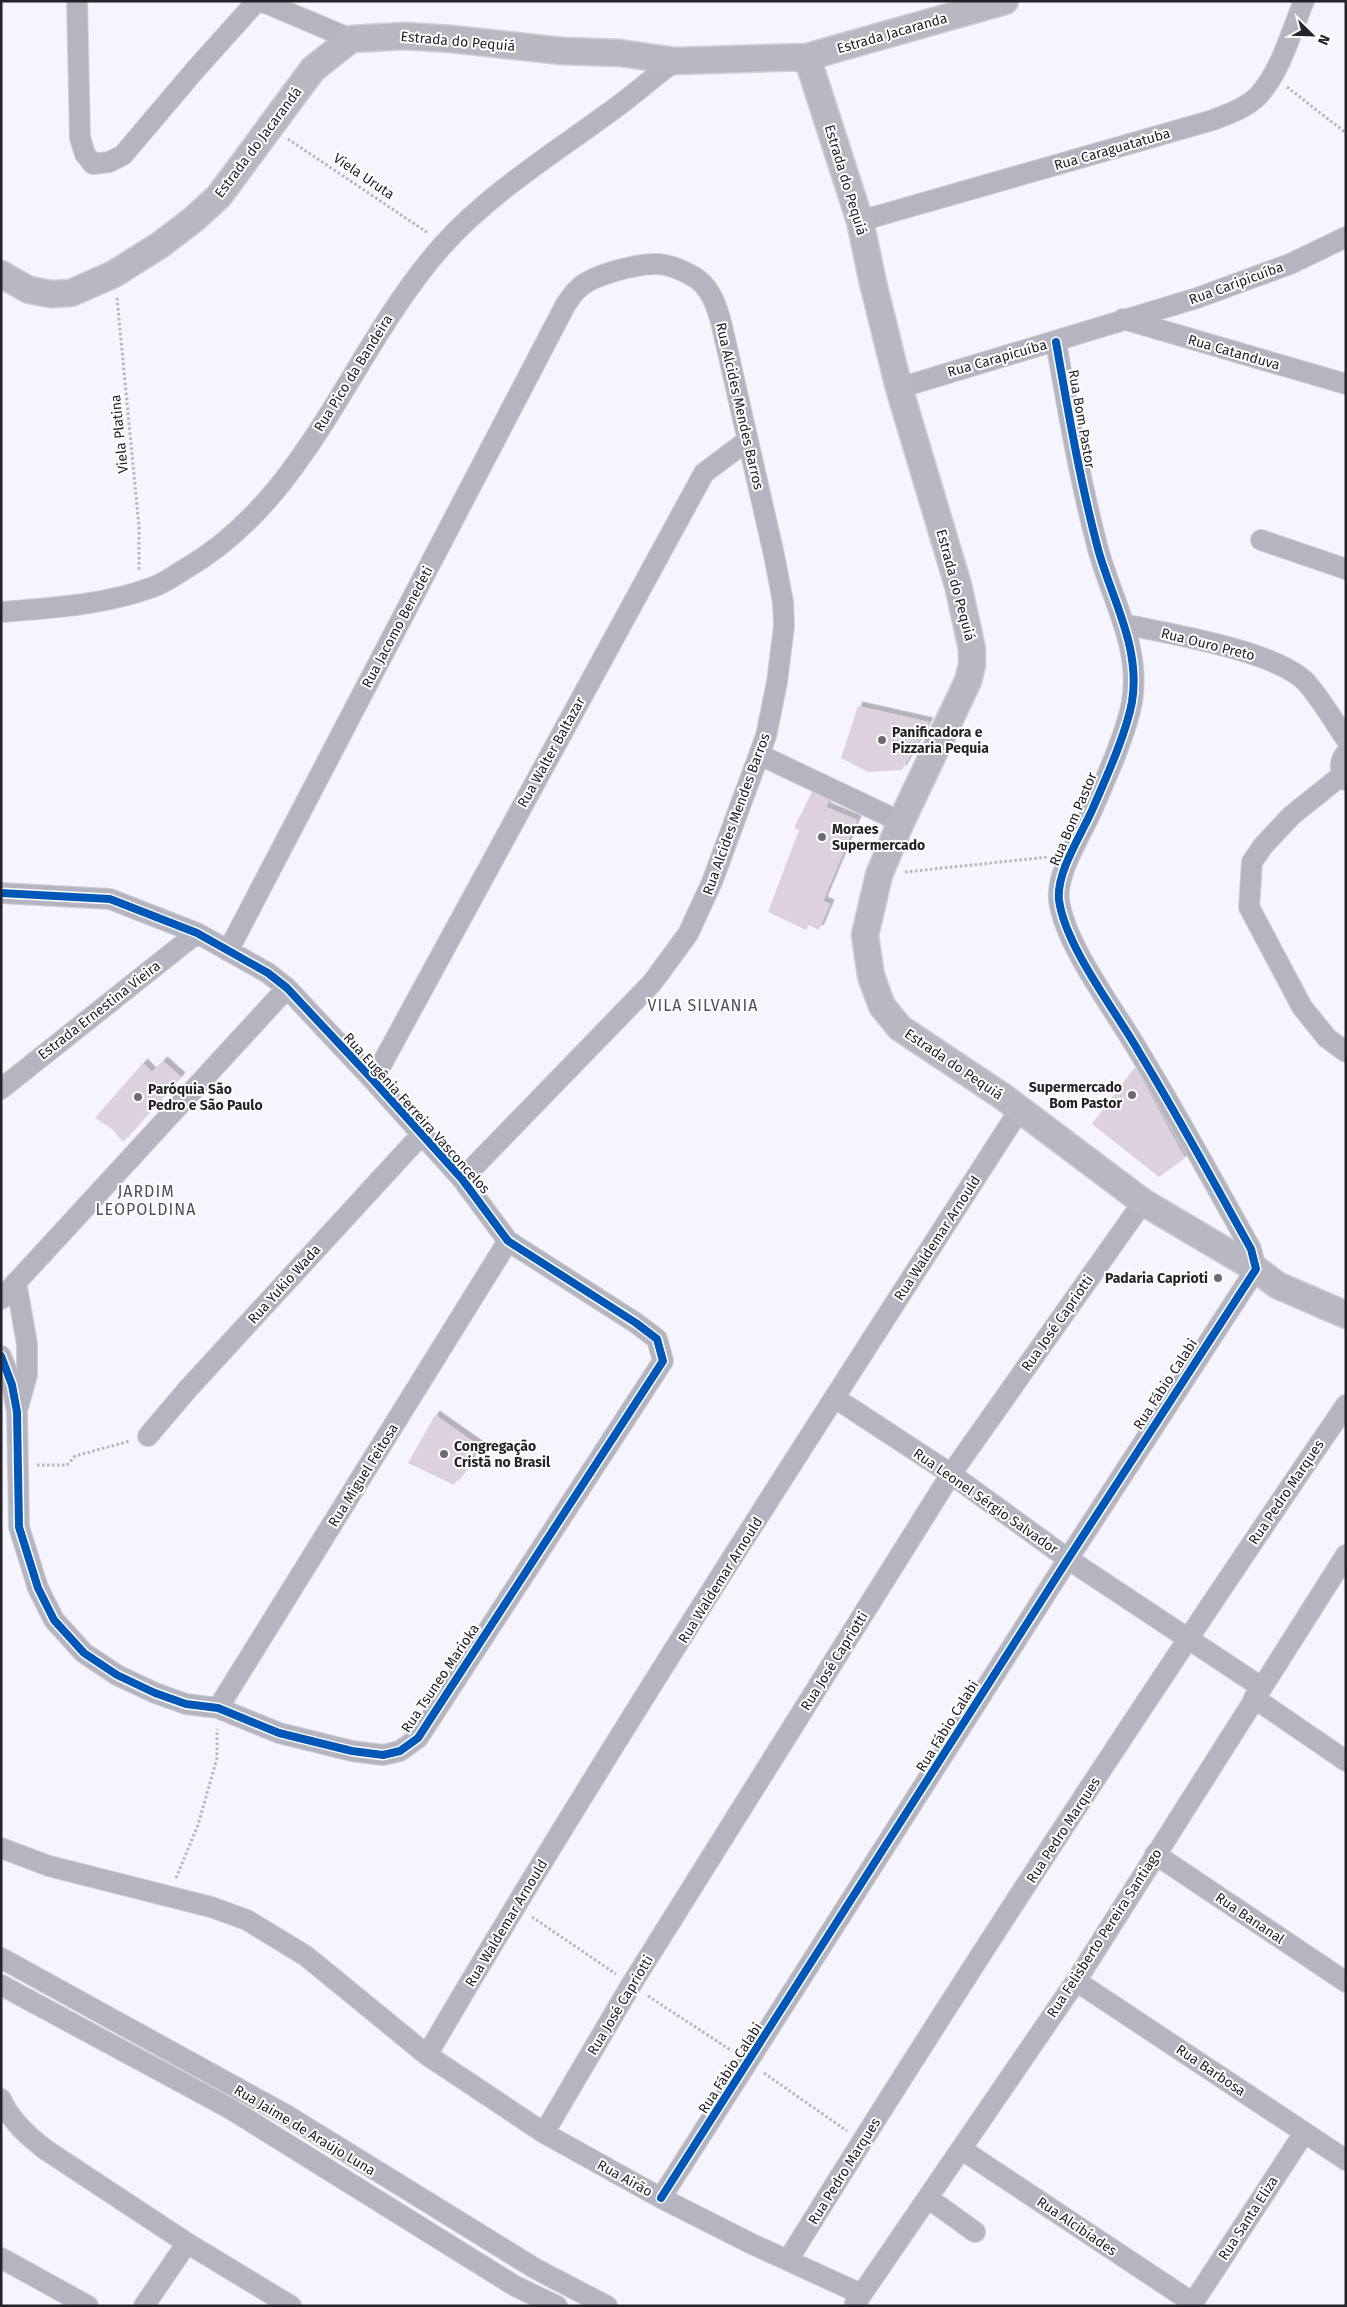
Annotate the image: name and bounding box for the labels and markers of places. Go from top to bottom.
place label: Panificadora e Pizzaria Pequia [892,724,989,757]
marker: Panificadora e Pizzaria Pequia [876,734,888,746]
place label: Moraes Supermercado [832,821,925,854]
marker: Moraes Supermercado [816,831,828,843]
place label: Supermercado Bom Pastor [1029,1079,1122,1112]
place label: Paróquia São Pedro e São Paulo [148,1081,263,1114]
marker: Supermercado Bom Pastor [1126,1089,1138,1101]
marker: Paróquia São Pedro e São Paulo [132,1091,144,1103]
place label: Padaria Caprioti [1105,1270,1208,1287]
marker: Padaria Caprioti [1212,1272,1224,1284]
place label: Congregação Cristã no Brasil [454,1438,551,1471]
marker: Congregação Cristã no Brasil [438,1448,450,1460]

